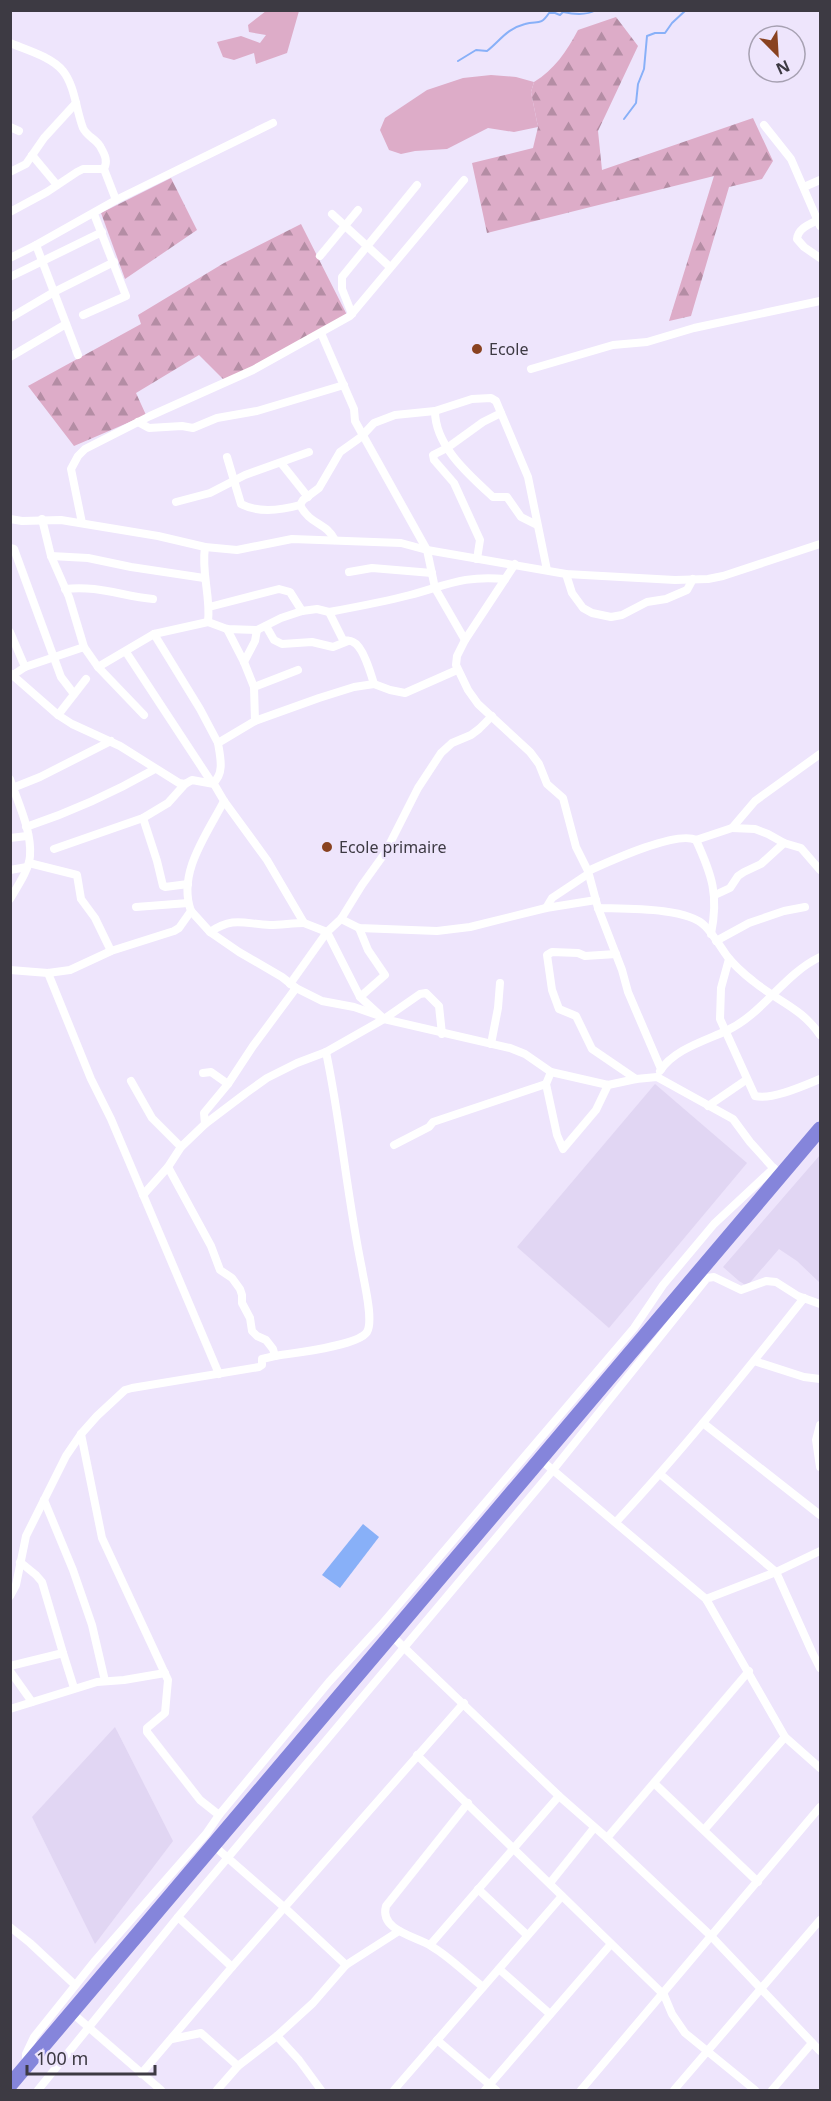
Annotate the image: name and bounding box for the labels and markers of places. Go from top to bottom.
place label: Ecole [489,338,528,360]
marker: Ecole [470,342,484,356]
place label: Ecole primaire [339,836,447,858]
marker: Ecole primaire [320,840,334,854]

